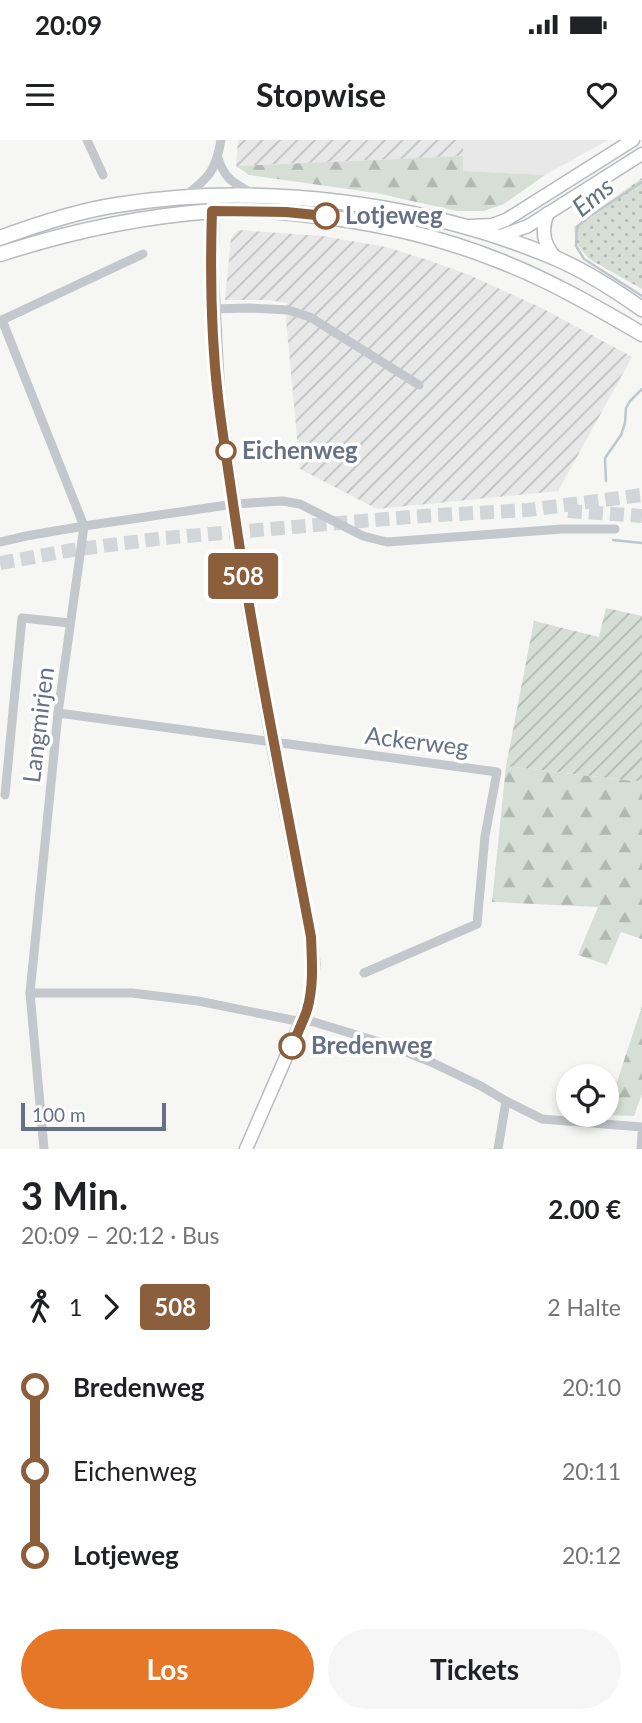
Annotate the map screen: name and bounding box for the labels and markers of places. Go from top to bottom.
place label: Lotjeweg [345,200,443,229]
marker: Lotjeweg [313,203,339,229]
place label: Eichenweg [242,435,358,464]
marker: Eichenweg [216,441,236,461]
place label: Bredenweg [311,1030,433,1059]
marker: Bredenweg [279,1033,305,1059]

